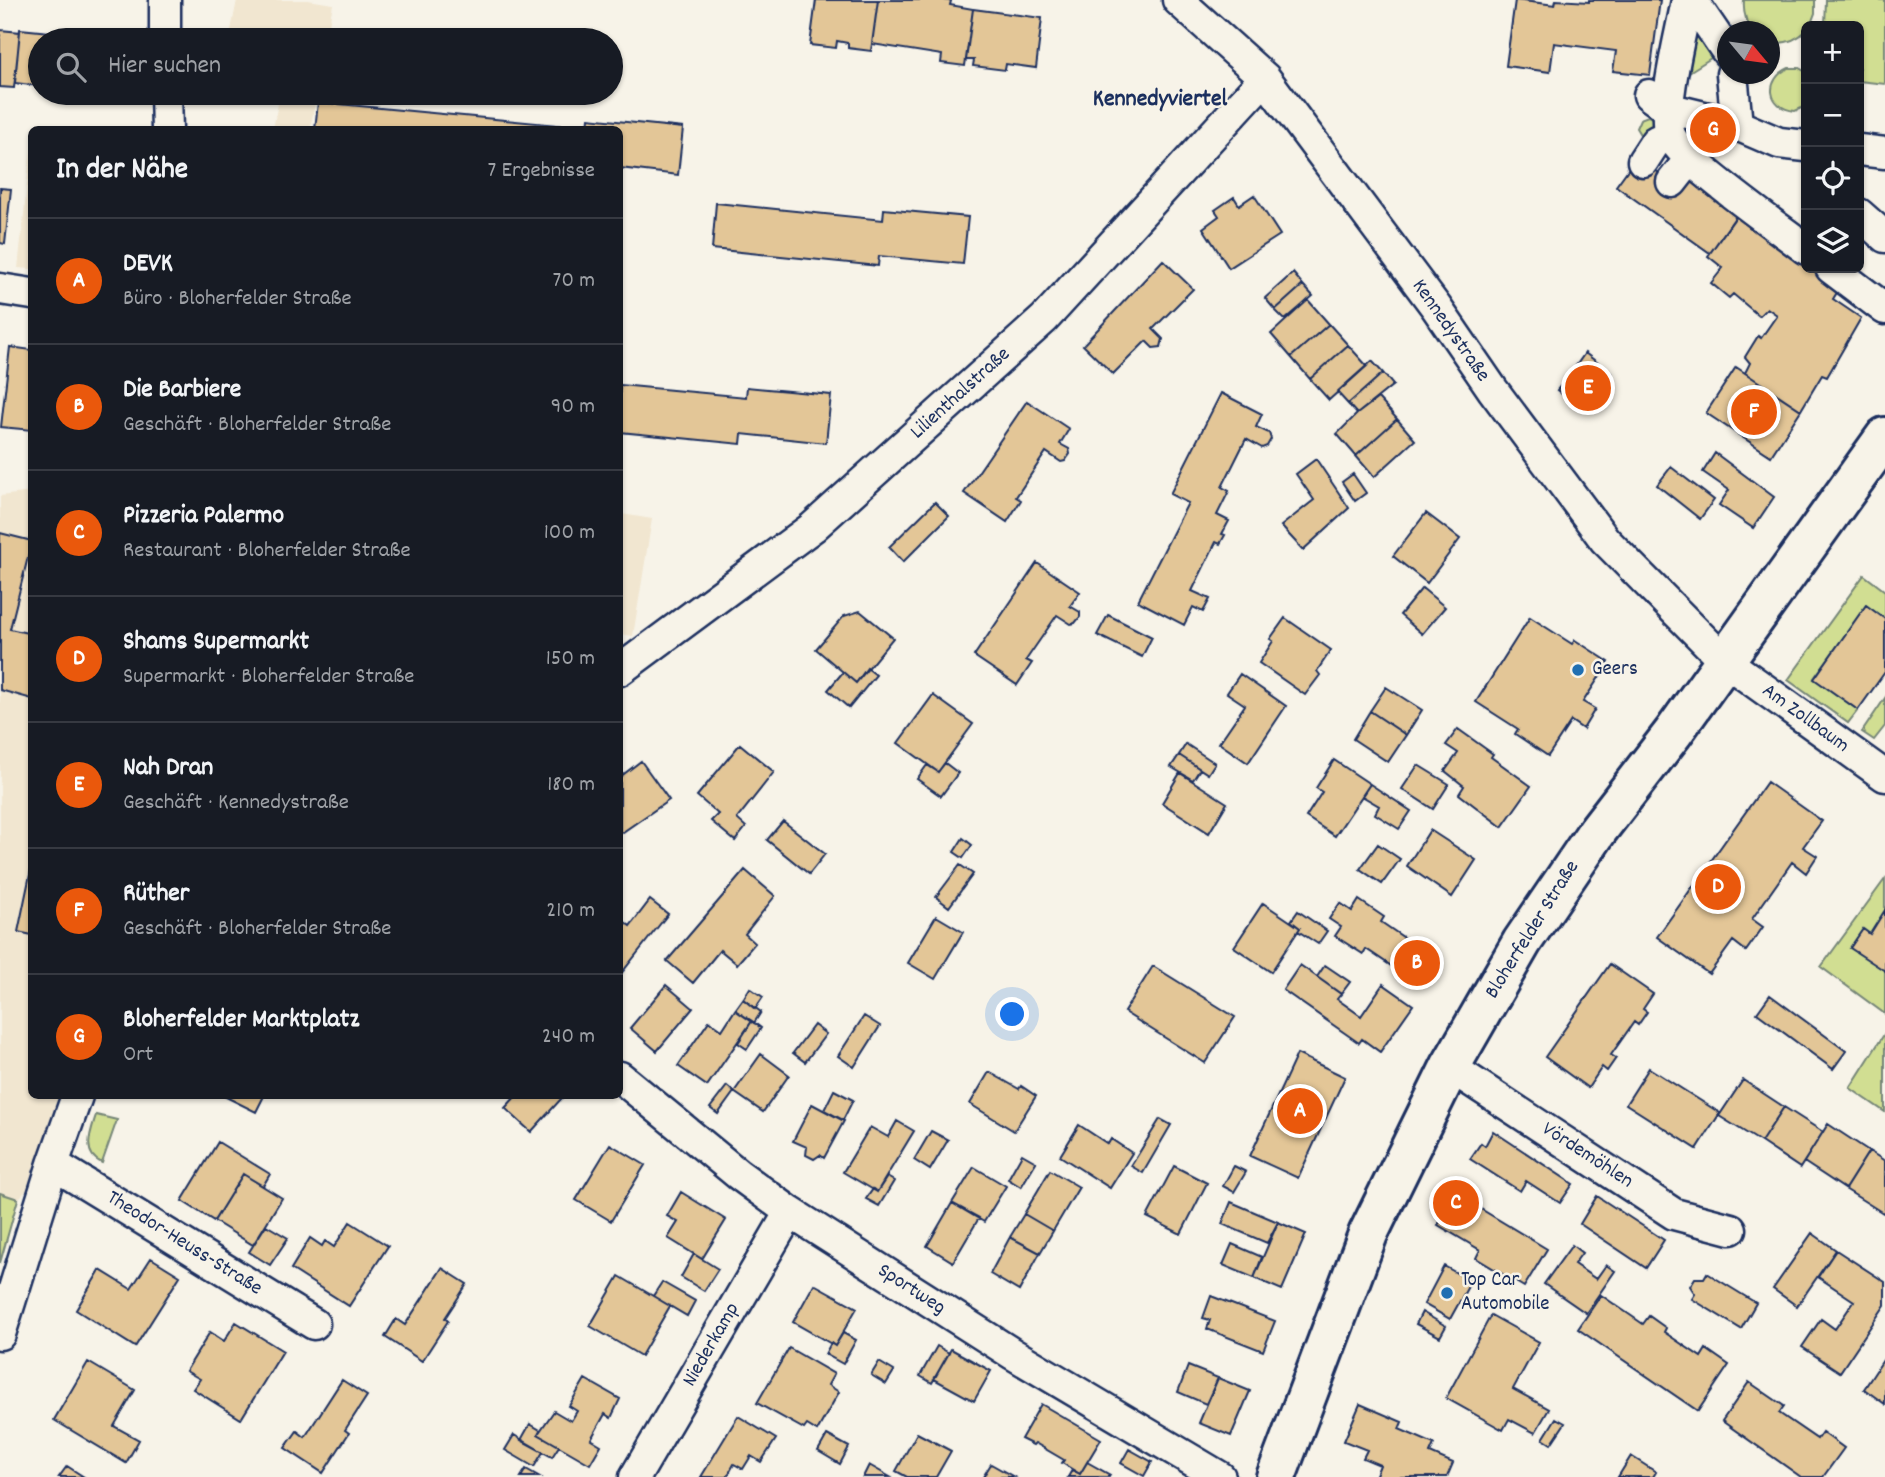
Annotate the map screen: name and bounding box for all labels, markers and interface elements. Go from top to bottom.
north arrow [1717,21,1780,84]
map controls [1801,21,1864,273]
button: + [1801,21,1864,84]
search box [28,28,623,105]
icon: search [52,48,90,86]
text: Hier suchen [108,48,221,85]
district label: Kennedyviertel [1093,83,1227,117]
button: − [1801,84,1864,147]
pin: G [1690,104,1736,156]
button: locate [1801,147,1864,210]
text: In der Nähe [56,150,188,193]
text: 7 Ergebnisse [487,155,595,188]
button: layers [1801,210,1864,273]
text: DEVK [123,246,173,283]
text: A [73,265,85,298]
text: 70 m [553,265,595,298]
street label: Kennedystraße [1403,273,1497,389]
text: Büro · Bloherfelder Straße [123,283,352,316]
street label: Lilienthalstraße [904,341,1018,447]
pin: E [1565,362,1611,414]
text: Die Barbiere [123,372,241,409]
pin: F [1731,386,1777,438]
text: B [74,391,84,424]
text: 90 m [551,391,595,424]
text: Geschäft · Bloherfelder Straße [123,409,391,442]
text: Pizzeria Palermo [123,498,284,535]
text: C [73,517,85,550]
text: 100 m [544,517,595,550]
text: Restaurant · Bloherfelder Straße [123,535,411,568]
text: Shams Supermarkt [123,624,309,661]
text: D [73,643,85,676]
text: 150 m [546,643,595,676]
place label: Geers [1592,655,1638,685]
text: Supermarkt · Bloherfelder Straße [123,661,414,694]
marker: Geers [1570,662,1586,678]
street label: Am Zollbaum [1755,677,1855,761]
text: Nah Dran [123,750,213,787]
text: E [74,769,84,802]
text: 180 m [547,769,595,802]
text: Geschäft · Kennedystraße [123,787,349,820]
street label: Bloherfelder Straße [1478,855,1588,1005]
pin: D [1695,861,1741,913]
text: Rüther [123,876,189,913]
text: F [74,895,84,928]
text: 210 m [546,895,595,928]
text: Geschäft · Bloherfelder Straße [123,913,391,946]
pin: B [1394,937,1440,989]
your location [995,997,1029,1031]
text: Bloherfelder Marktplatz [123,1002,359,1039]
text: G [73,1021,85,1054]
text: 240 m [542,1021,595,1054]
text: Ort [123,1039,153,1072]
pin: A [1277,1085,1323,1137]
street label: Vördemöhlen [1535,1115,1639,1197]
pin: C [1433,1177,1479,1229]
street label: Theodor-Heuss-Straße [100,1184,268,1304]
street label: Sportweg [871,1257,951,1323]
place label: Top Car Automobile [1461,1266,1550,1320]
marker: Top Car Automobile [1439,1285,1455,1301]
street label: Niederkamp [676,1297,748,1393]

